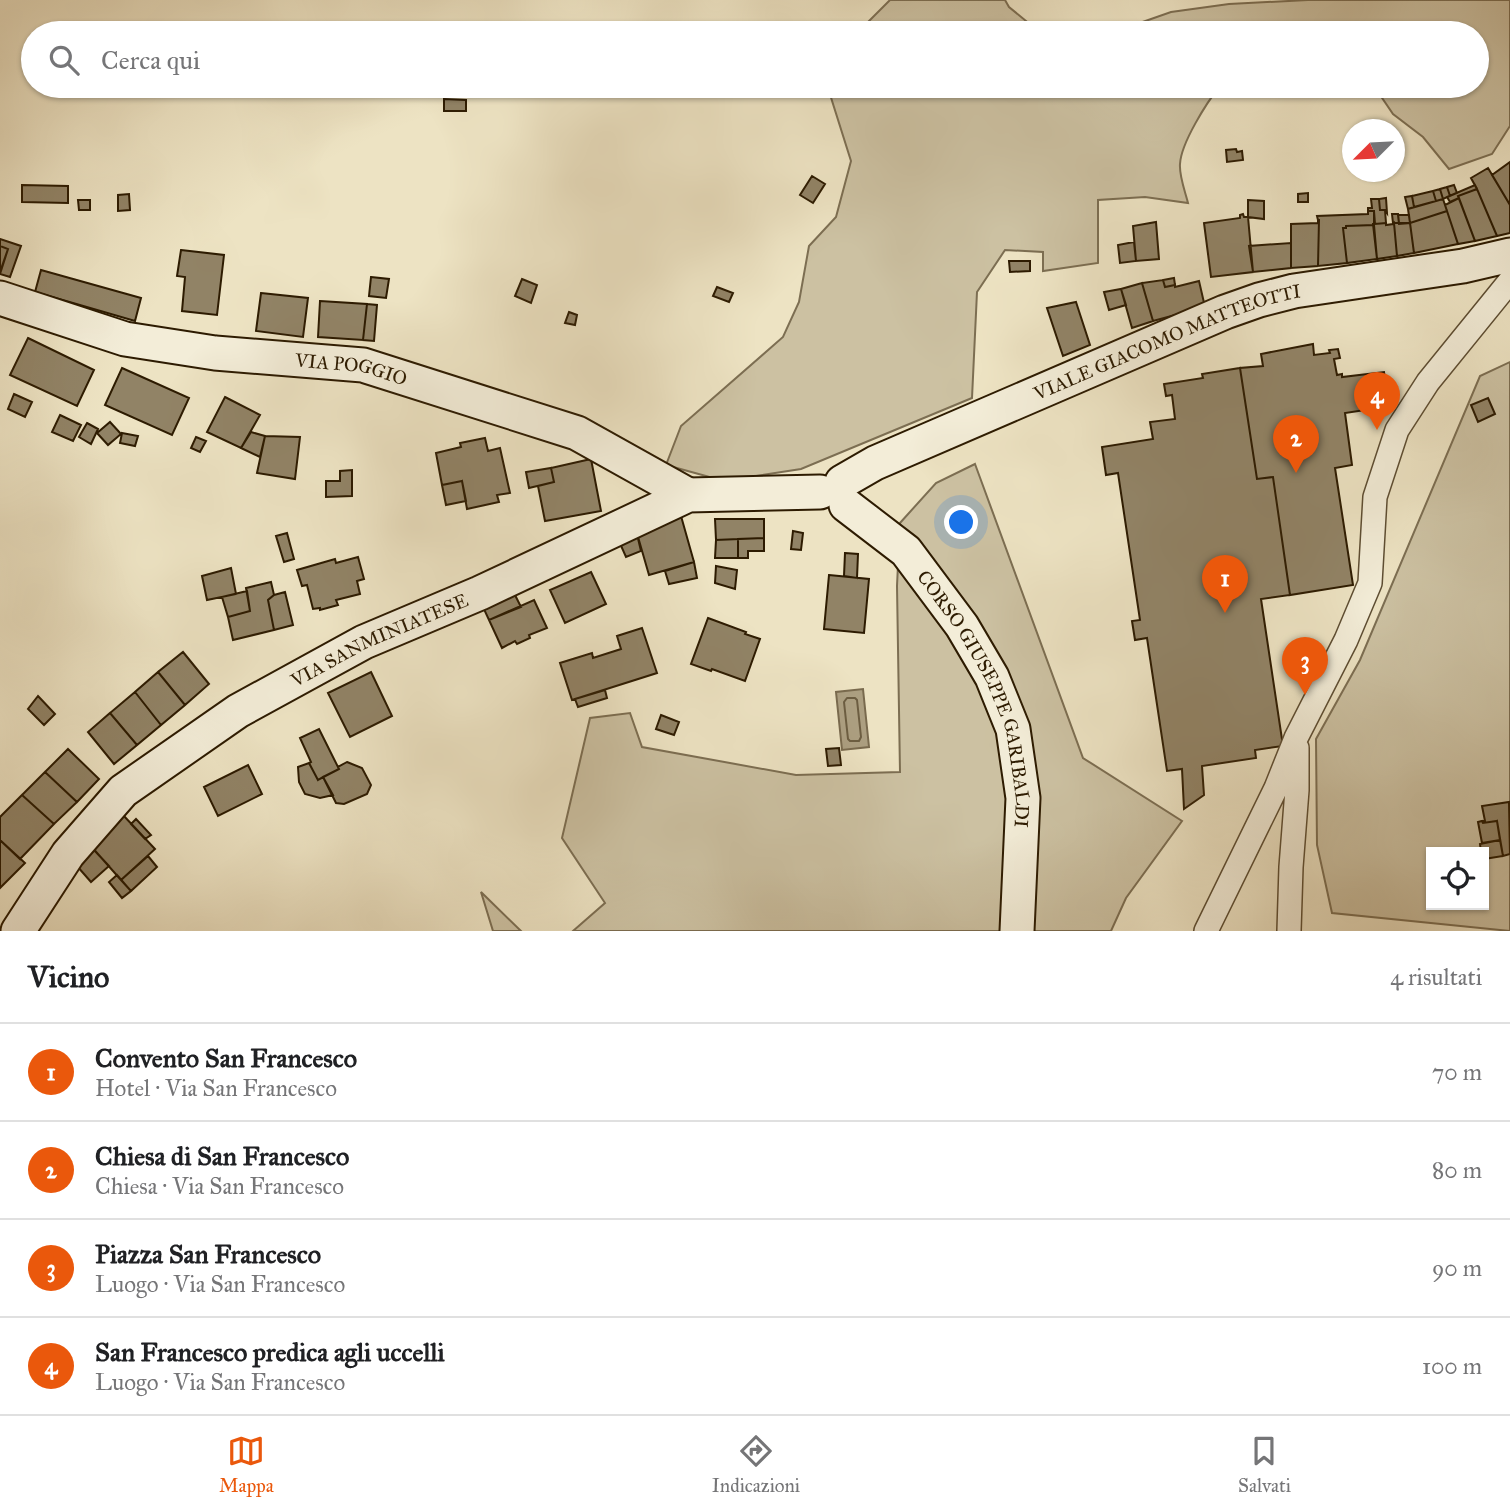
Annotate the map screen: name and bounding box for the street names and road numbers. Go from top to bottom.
street label: VIALE GIACOMO MATTEOTTI [1029,279,1302,406]
street label: VIA POGGIO [293,348,410,390]
street label: CORSO GIUSEPPE GARIBALDI [912,566,1035,828]
street label: VIA SANMINIATESE [286,588,472,692]

